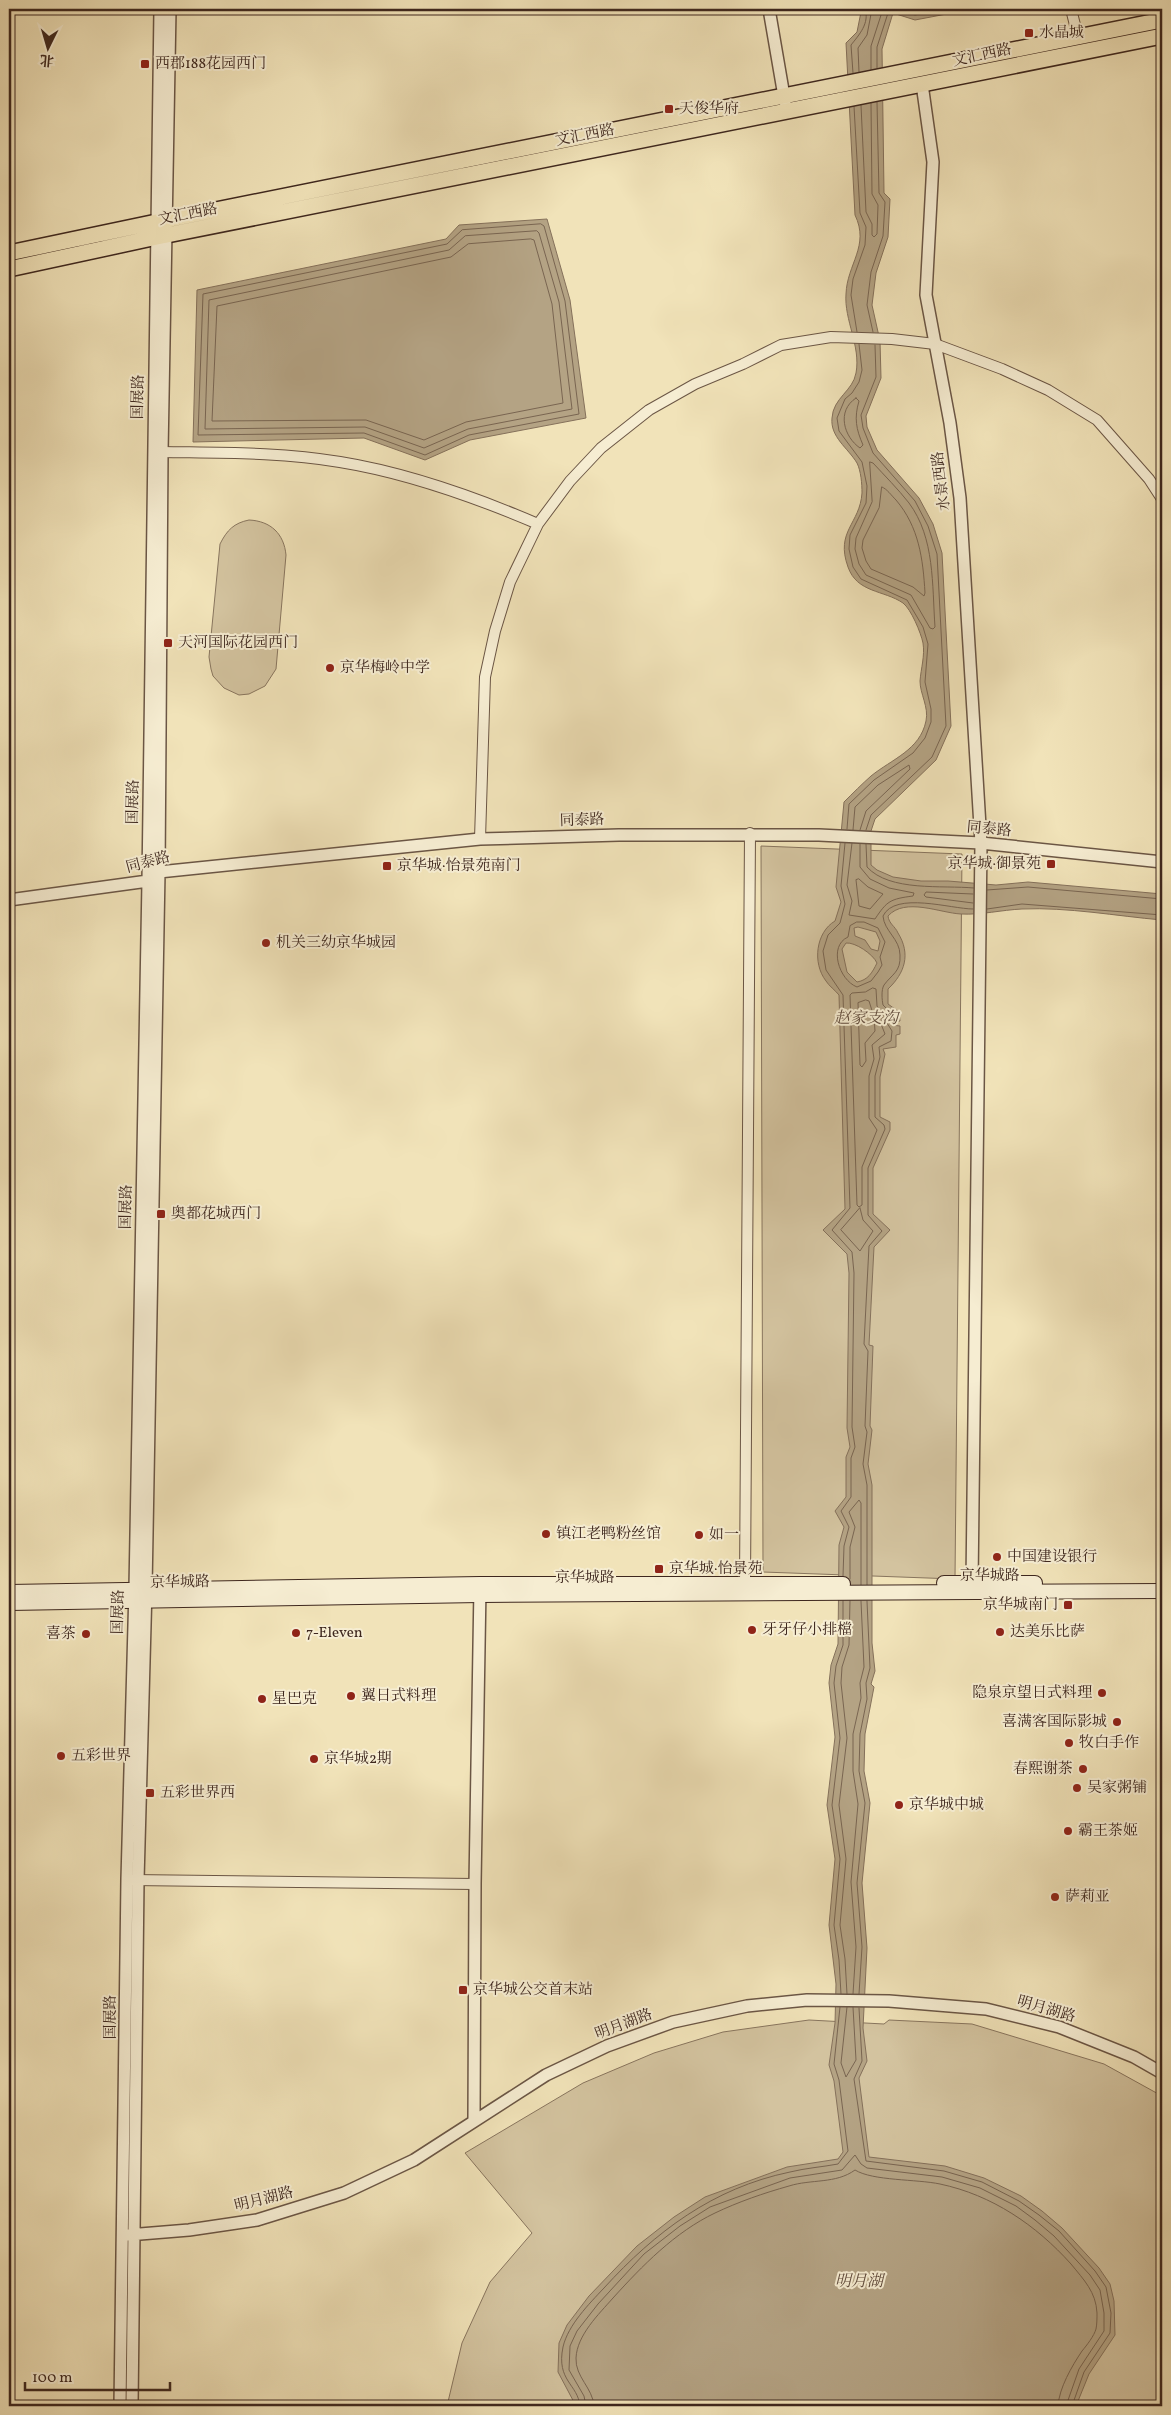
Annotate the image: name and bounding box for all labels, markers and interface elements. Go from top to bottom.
north arrow [22,22,72,72]
place label: 水晶城 [1039,23,1084,44]
marker: 水晶城 [1023,27,1035,39]
street label: 文汇西路 [950,39,1014,73]
text: 北 [39,49,55,70]
place label: 西郡188花园西门 [155,54,266,75]
marker: 西郡188花园西门 [139,58,151,70]
place label: 天俊华府 [679,99,739,120]
marker: 天俊华府 [663,103,675,115]
street label: 文汇西路 [554,120,616,152]
street label: 文汇西路 [157,199,219,231]
street label: 国展路 [128,374,150,420]
street label: 水景西路 [928,450,956,512]
place label: 天河国际花园西门 [178,633,298,654]
marker: 天河国际花园西门 [162,637,174,649]
place label: 京华梅岭中学 [340,658,430,679]
marker: 京华梅岭中学 [324,662,336,674]
street label: 国展路 [123,779,145,825]
street label: 同泰路 [559,810,605,832]
street label: 同泰路 [966,818,1012,842]
street label: 同泰路 [124,847,172,879]
place label: 京华城·御景苑 [947,854,1041,875]
place label: 京华城·怡景苑南门 [397,856,521,877]
marker: 京华城·御景苑 [1045,858,1057,870]
marker: 京华城·怡景苑南门 [381,860,393,872]
place label: 机关三幼京华城园 [276,933,396,954]
marker: 机关三幼京华城园 [260,937,272,949]
water label: 赵家支沟 [834,1008,901,1030]
street label: 国展路 [116,1184,138,1230]
place label: 奥都花城西门 [171,1204,261,1225]
marker: 奥都花城西门 [155,1208,167,1220]
place label: 镇江老鸭粉丝馆 [556,1524,661,1545]
place label: 如一 [709,1525,739,1546]
marker: 镇江老鸭粉丝馆 [540,1528,552,1540]
marker: 如一 [693,1529,705,1541]
place label: 中国建设银行 [1007,1547,1097,1568]
marker: 中国建设银行 [991,1551,1003,1563]
place label: 京华城·怡景苑 [669,1559,763,1580]
marker: 京华城·怡景苑 [653,1563,665,1575]
street label: 京华城路 [960,1566,1020,1587]
street label: 京华城路 [555,1568,615,1589]
street label: 京华城路 [150,1572,210,1594]
street label: 国展路 [108,1589,130,1635]
place label: 京华城南门 [983,1595,1058,1616]
marker: 京华城南门 [1062,1599,1074,1611]
place label: 牙牙仔小排檔 [762,1620,852,1641]
place label: 达美乐比萨 [1010,1622,1085,1643]
place label: 7-Eleven [306,1623,363,1644]
place label: 喜茶 [46,1624,76,1645]
marker: 牙牙仔小排檔 [746,1624,758,1636]
marker: 达美乐比萨 [994,1626,1006,1638]
marker: 7-Eleven [290,1627,302,1639]
marker: 喜茶 [80,1628,92,1640]
place label: 隐泉京望日式料理 [972,1683,1093,1704]
place label: 翼日式料理 [361,1686,437,1707]
marker: 隐泉京望日式料理 [1096,1687,1108,1699]
place label: 星巴克 [272,1689,317,1710]
marker: 翼日式料理 [345,1690,357,1702]
marker: 星巴克 [256,1693,268,1705]
place label: 喜满客国际影城 [1002,1712,1107,1733]
marker: 喜满客国际影城 [1111,1716,1123,1728]
place label: 牧白手作 [1079,1733,1139,1754]
marker: 牧白手作 [1063,1737,1075,1749]
place label: 五彩世界 [71,1746,131,1767]
place label: 京华城2期 [324,1749,392,1770]
marker: 五彩世界 [55,1750,67,1762]
marker: 京华城2期 [308,1753,320,1765]
place label: 春熙谢茶 [1013,1759,1073,1780]
marker: 春熙谢茶 [1077,1763,1089,1775]
place label: 吴家粥铺 [1087,1778,1147,1799]
marker: 吴家粥铺 [1071,1782,1083,1794]
place label: 五彩世界西 [160,1783,235,1804]
marker: 五彩世界西 [144,1787,156,1799]
place label: 京华城中城 [909,1795,984,1816]
marker: 京华城中城 [893,1799,905,1811]
place label: 霸王茶姬 [1078,1821,1138,1842]
marker: 霸王茶姬 [1062,1825,1074,1837]
place label: 萨莉亚 [1065,1887,1110,1908]
marker: 萨莉亚 [1049,1891,1061,1903]
place label: 京华城公交首末站 [473,1980,593,2001]
marker: 京华城公交首末站 [457,1984,469,1996]
street label: 明月湖路 [1014,1992,1078,2028]
street label: 国展路 [101,1994,122,2040]
street label: 明月湖路 [592,2004,656,2046]
street label: 明月湖路 [232,2183,296,2217]
water label: 明月湖 [835,2271,886,2293]
scale bar [25,2360,170,2392]
text: 100 m [32,2368,72,2389]

